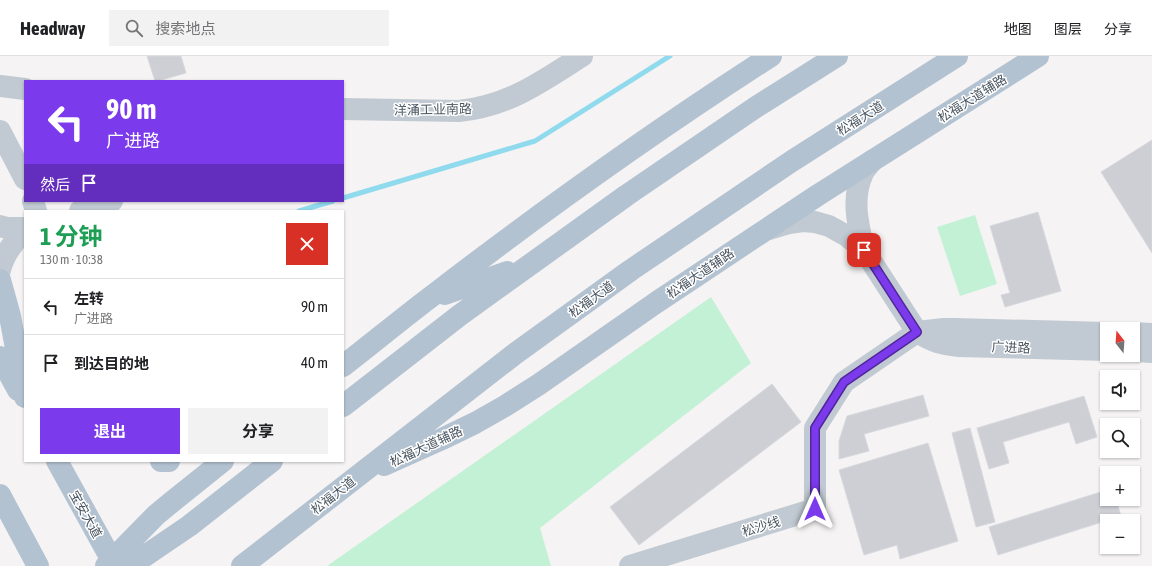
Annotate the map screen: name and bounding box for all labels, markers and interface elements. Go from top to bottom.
search box [109,10,389,46]
text: Headway [20,17,85,39]
icon: search [123,17,145,39]
text: 搜索地点 [155,20,215,37]
text: 地图 [1004,21,1032,37]
text: 图层 [1054,21,1082,37]
text: 分享 [1104,21,1132,37]
street label: 松福大道辅路 [935,71,1009,125]
text: 90 m [106,93,156,125]
icon: left [40,96,92,148]
street label: 松福大道 [834,98,886,139]
street label: 洋涌工业南路 [394,101,472,118]
text: 广进路 [106,130,160,151]
icon: arrive [78,172,100,194]
text: 然后 [40,176,70,193]
text: 1 分钟 [40,223,103,250]
button: close [286,223,328,265]
pin [847,233,881,267]
icon: arrive [853,239,875,261]
street label: 松福大道辅路 [664,245,737,301]
text: 130 m · 10:38 [40,252,103,267]
street label: 松福大道 [566,278,617,321]
text: 左转 [74,290,104,307]
icon: left [40,296,62,318]
text: 90 m [301,298,328,315]
text: 广进路 [74,311,113,326]
north arrow [1100,322,1140,362]
map controls [1100,322,1140,554]
street label: 广进路 [991,339,1031,356]
icon: arrive [40,352,62,374]
text: 40 m [301,354,328,371]
text: 到达目的地 [74,355,149,372]
button: sound [1100,370,1140,410]
button: 退出 [40,408,180,454]
button: 分享 [188,408,328,454]
button: search [1100,418,1140,458]
street label: 松福大道辅路 [388,423,465,470]
button: + [1100,466,1140,506]
street label: 松福大道 [308,473,358,517]
street label: 宝安大道 [66,488,105,541]
position arrow [794,488,836,530]
street label: 松沙线 [740,514,782,539]
button: − [1100,514,1140,554]

